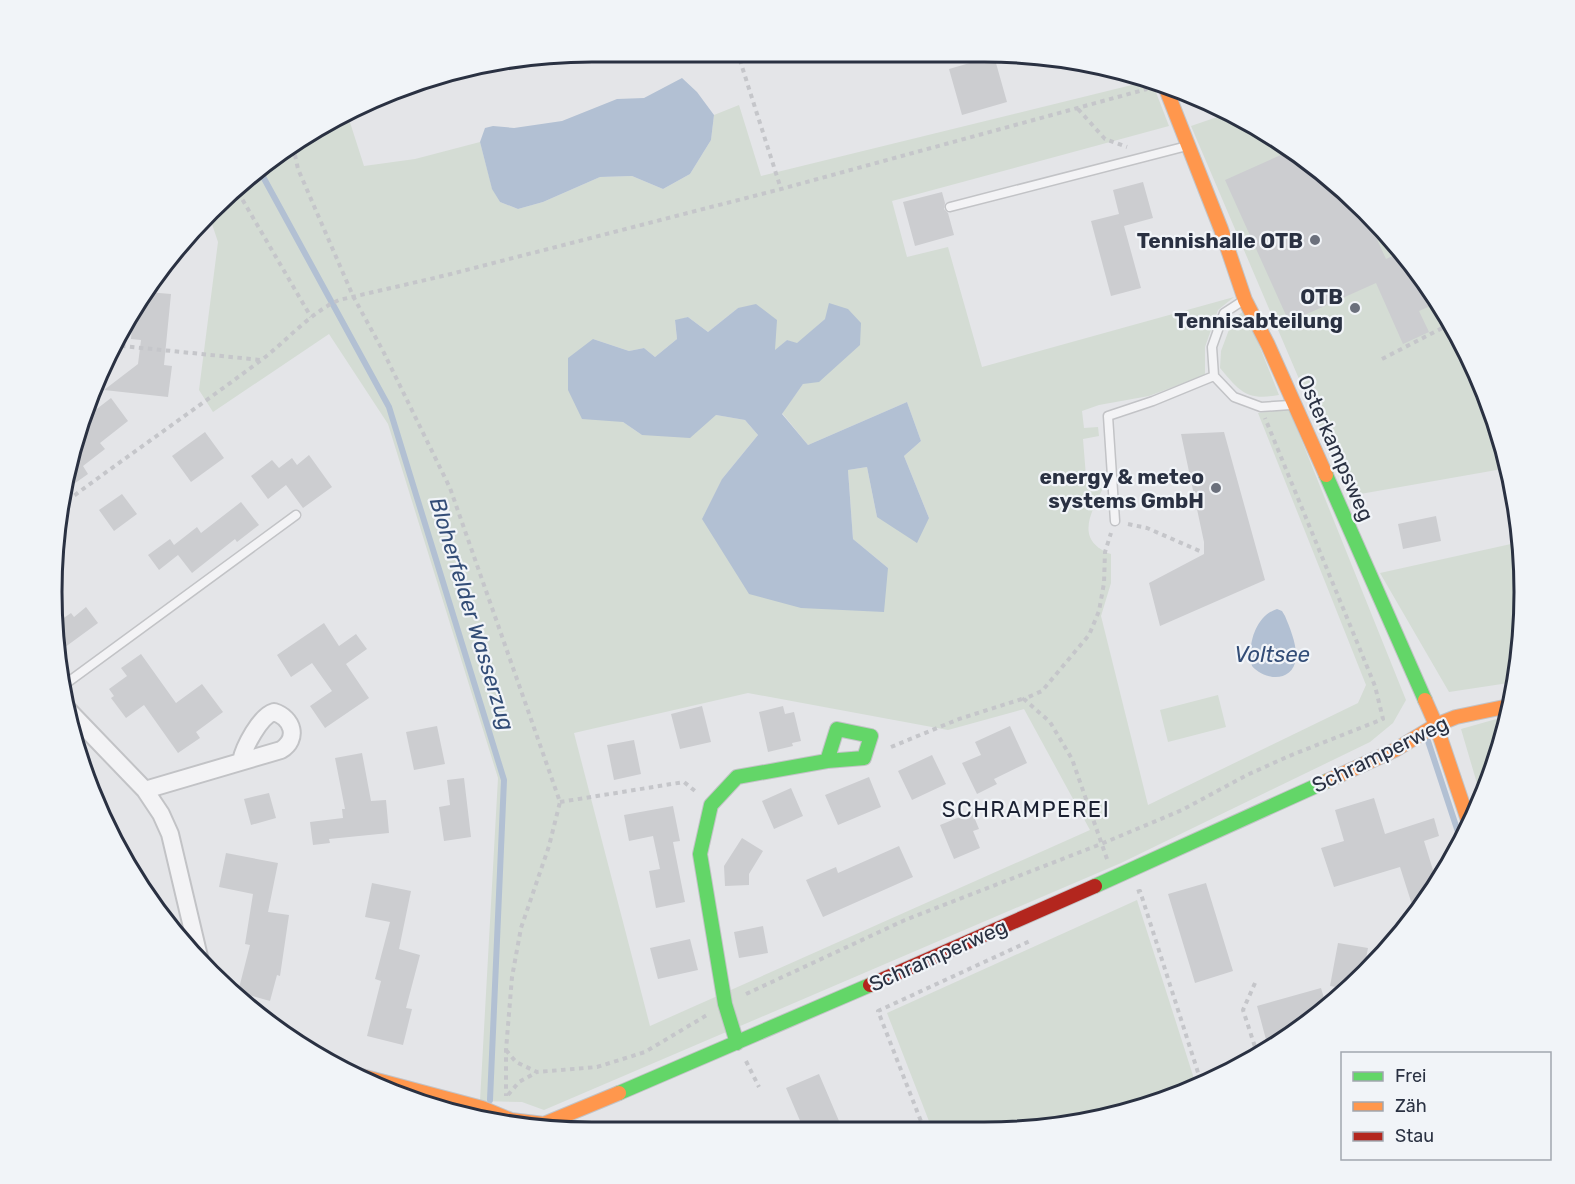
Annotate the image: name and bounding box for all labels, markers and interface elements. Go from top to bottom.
place label: Tennishalle OTB [1137,228,1303,253]
marker: Tennishalle OTB [1308,233,1322,247]
place label: OTB Tennisabteilung [1174,284,1343,333]
marker: OTB Tennisabteilung [1348,301,1362,315]
street label: Osterkampsweg [1293,371,1379,525]
place label: energy & meteo systems GmbH [1039,464,1204,513]
marker: energy & meteo systems GmbH [1209,481,1223,495]
water label: Bloherfelder Wasserzug [424,494,520,734]
water label: Voltsee [1234,641,1310,668]
street label: Schramperweg [1308,710,1452,798]
district label: SCHRAMPEREI [942,796,1110,823]
street label: Schramperweg [865,913,1011,997]
legend [1341,1052,1551,1160]
text: Frei [1395,1065,1426,1087]
text: Zäh [1395,1095,1427,1117]
text: Stau [1395,1125,1434,1147]

